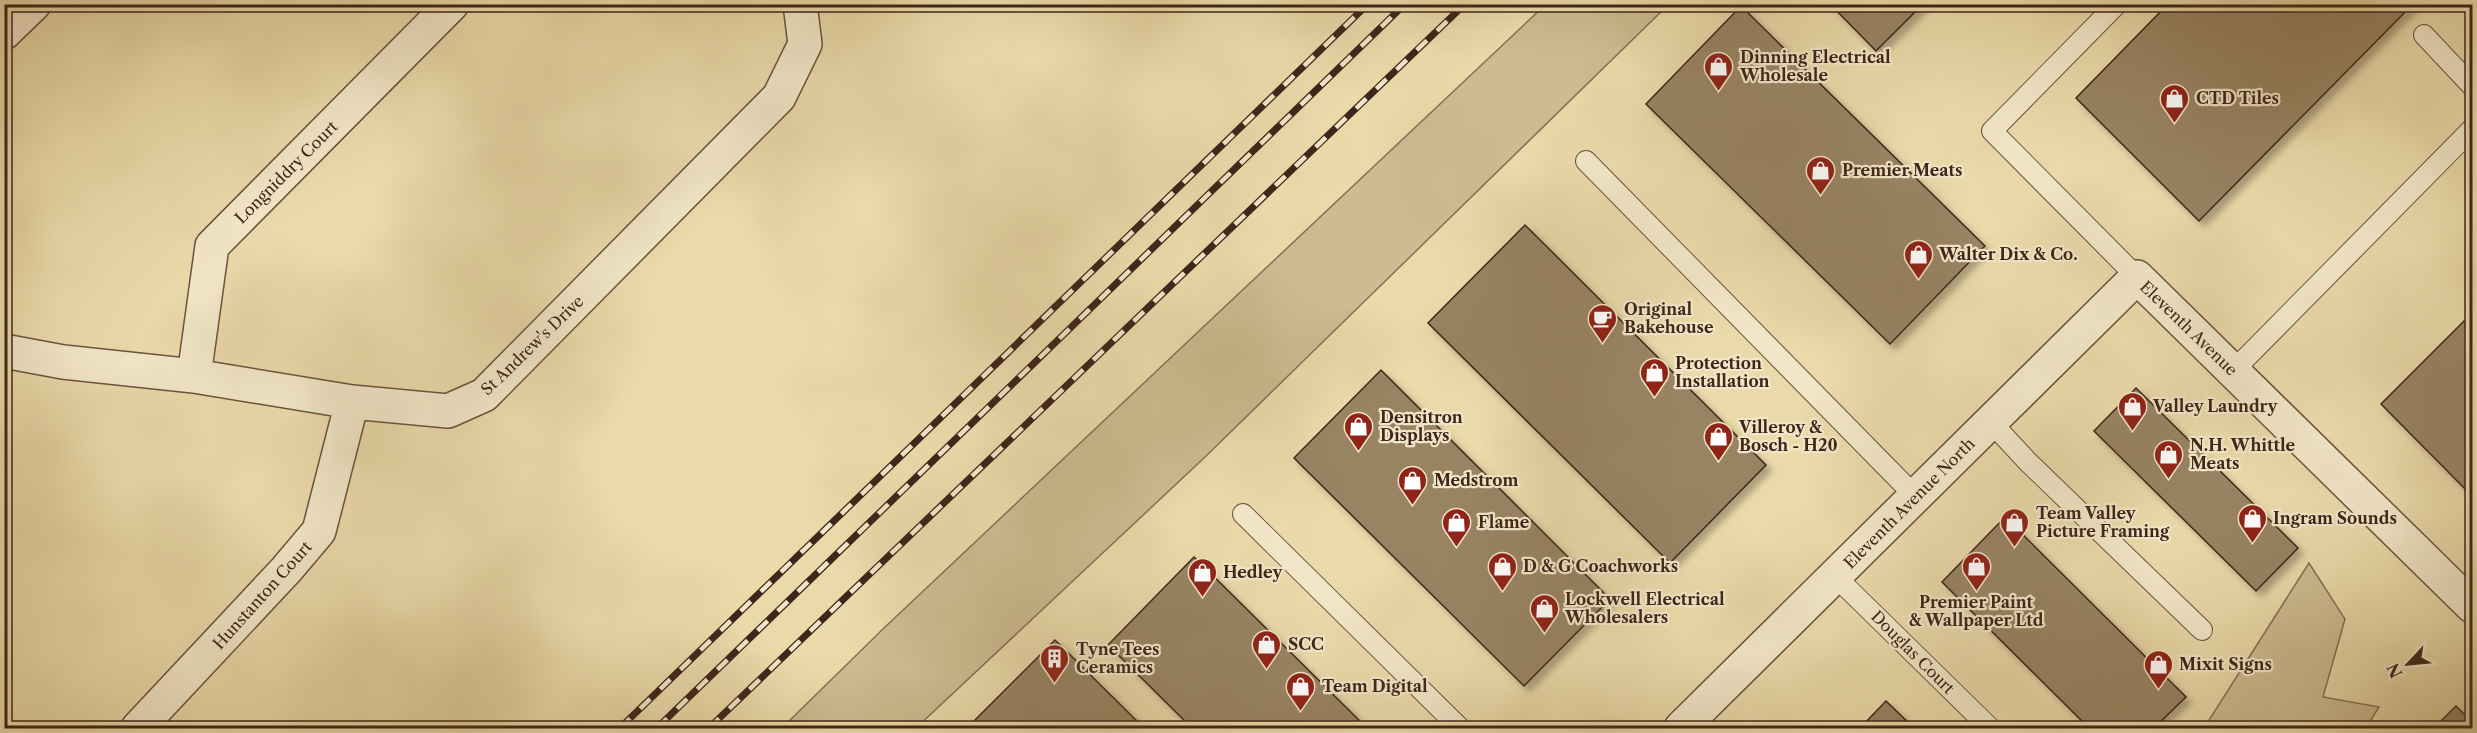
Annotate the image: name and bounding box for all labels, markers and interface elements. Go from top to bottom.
place label: Dinning Electrical Wholesale [1739,47,1891,85]
shop icon: Dinning Electrical Wholesale [1703,50,1735,92]
shop icon: CTD Tiles [2159,82,2191,124]
place label: CTD Tiles [2196,88,2279,108]
street label: Longniddry Court [231,116,342,227]
shop icon: Premier Meats [1805,154,1837,196]
place label: Premier Meats [1842,160,1962,180]
shop icon: Walter Dix & Co. [1902,238,1934,280]
place label: Walter Dix & Co. [1938,244,2078,264]
street label: Eleventh Avenue [2136,276,2242,380]
street label: St Andrew's Drive [476,291,588,399]
place label: Original Bakehouse [1624,299,1714,337]
cafe icon: Original Bakehouse [1587,302,1619,344]
place label: Protection Installation [1675,353,1770,391]
shop icon: Protection Installation [1638,356,1670,398]
shop icon: Valley Laundry [2116,390,2148,432]
place label: Valley Laundry [2152,396,2278,416]
place label: Densitron Displays [1380,407,1463,445]
shop icon: Densitron Displays [1343,410,1375,452]
place label: Villeroy & Bosch - H20 [1738,417,1838,455]
shop icon: Villeroy & Bosch - H20 [1702,420,1734,462]
street label: Eleventh Avenue North [1839,433,1979,573]
place label: N.H. Whittle Meats [2190,435,2296,473]
shop icon: N.H. Whittle Meats [2153,438,2185,480]
shop icon: Medstrom [1397,464,1429,506]
place label: Medstrom [1434,470,1518,490]
shop icon: Ingram Sounds [2236,502,2268,544]
place label: Team Valley Picture Framing [2036,503,2170,541]
shop icon: Flame [1441,506,1473,548]
shop icon: Team Valley Picture Framing [1999,506,2031,548]
place label: Ingram Sounds [2273,508,2397,528]
place label: Flame [1478,512,1530,532]
street label: Hunstanton Court [208,537,316,653]
shop icon: D & G Coachworks [1486,550,1518,592]
shop icon: Premier Paint & Wallpaper Ltd [1960,550,1992,592]
shop icon: Hedley [1186,556,1218,598]
place label: D & G Coachworks [1523,556,1678,576]
place label: Hedley [1223,562,1283,582]
place label: Lockwell Electrical Wholesalers [1564,589,1725,627]
shop icon: Lockwell Electrical Wholesalers [1528,592,1560,634]
place label: Premier Paint & Wallpaper Ltd [1909,592,2044,630]
street label: Douglas Court [1867,606,1959,698]
shop icon: SCC [1251,628,1283,670]
place label: SCC [1288,634,1324,654]
north arrow [2378,634,2438,694]
place label: Tyne Tees Ceramics [1076,639,1159,677]
building icon: Tyne Tees Ceramics [1039,642,1071,684]
shop icon: Mixit Signs [2142,648,2174,690]
place label: Mixit Signs [2179,654,2272,674]
text: N [2382,660,2407,681]
shop icon: Team Digital [1285,670,1317,712]
place label: Team Digital [1322,676,1428,696]

